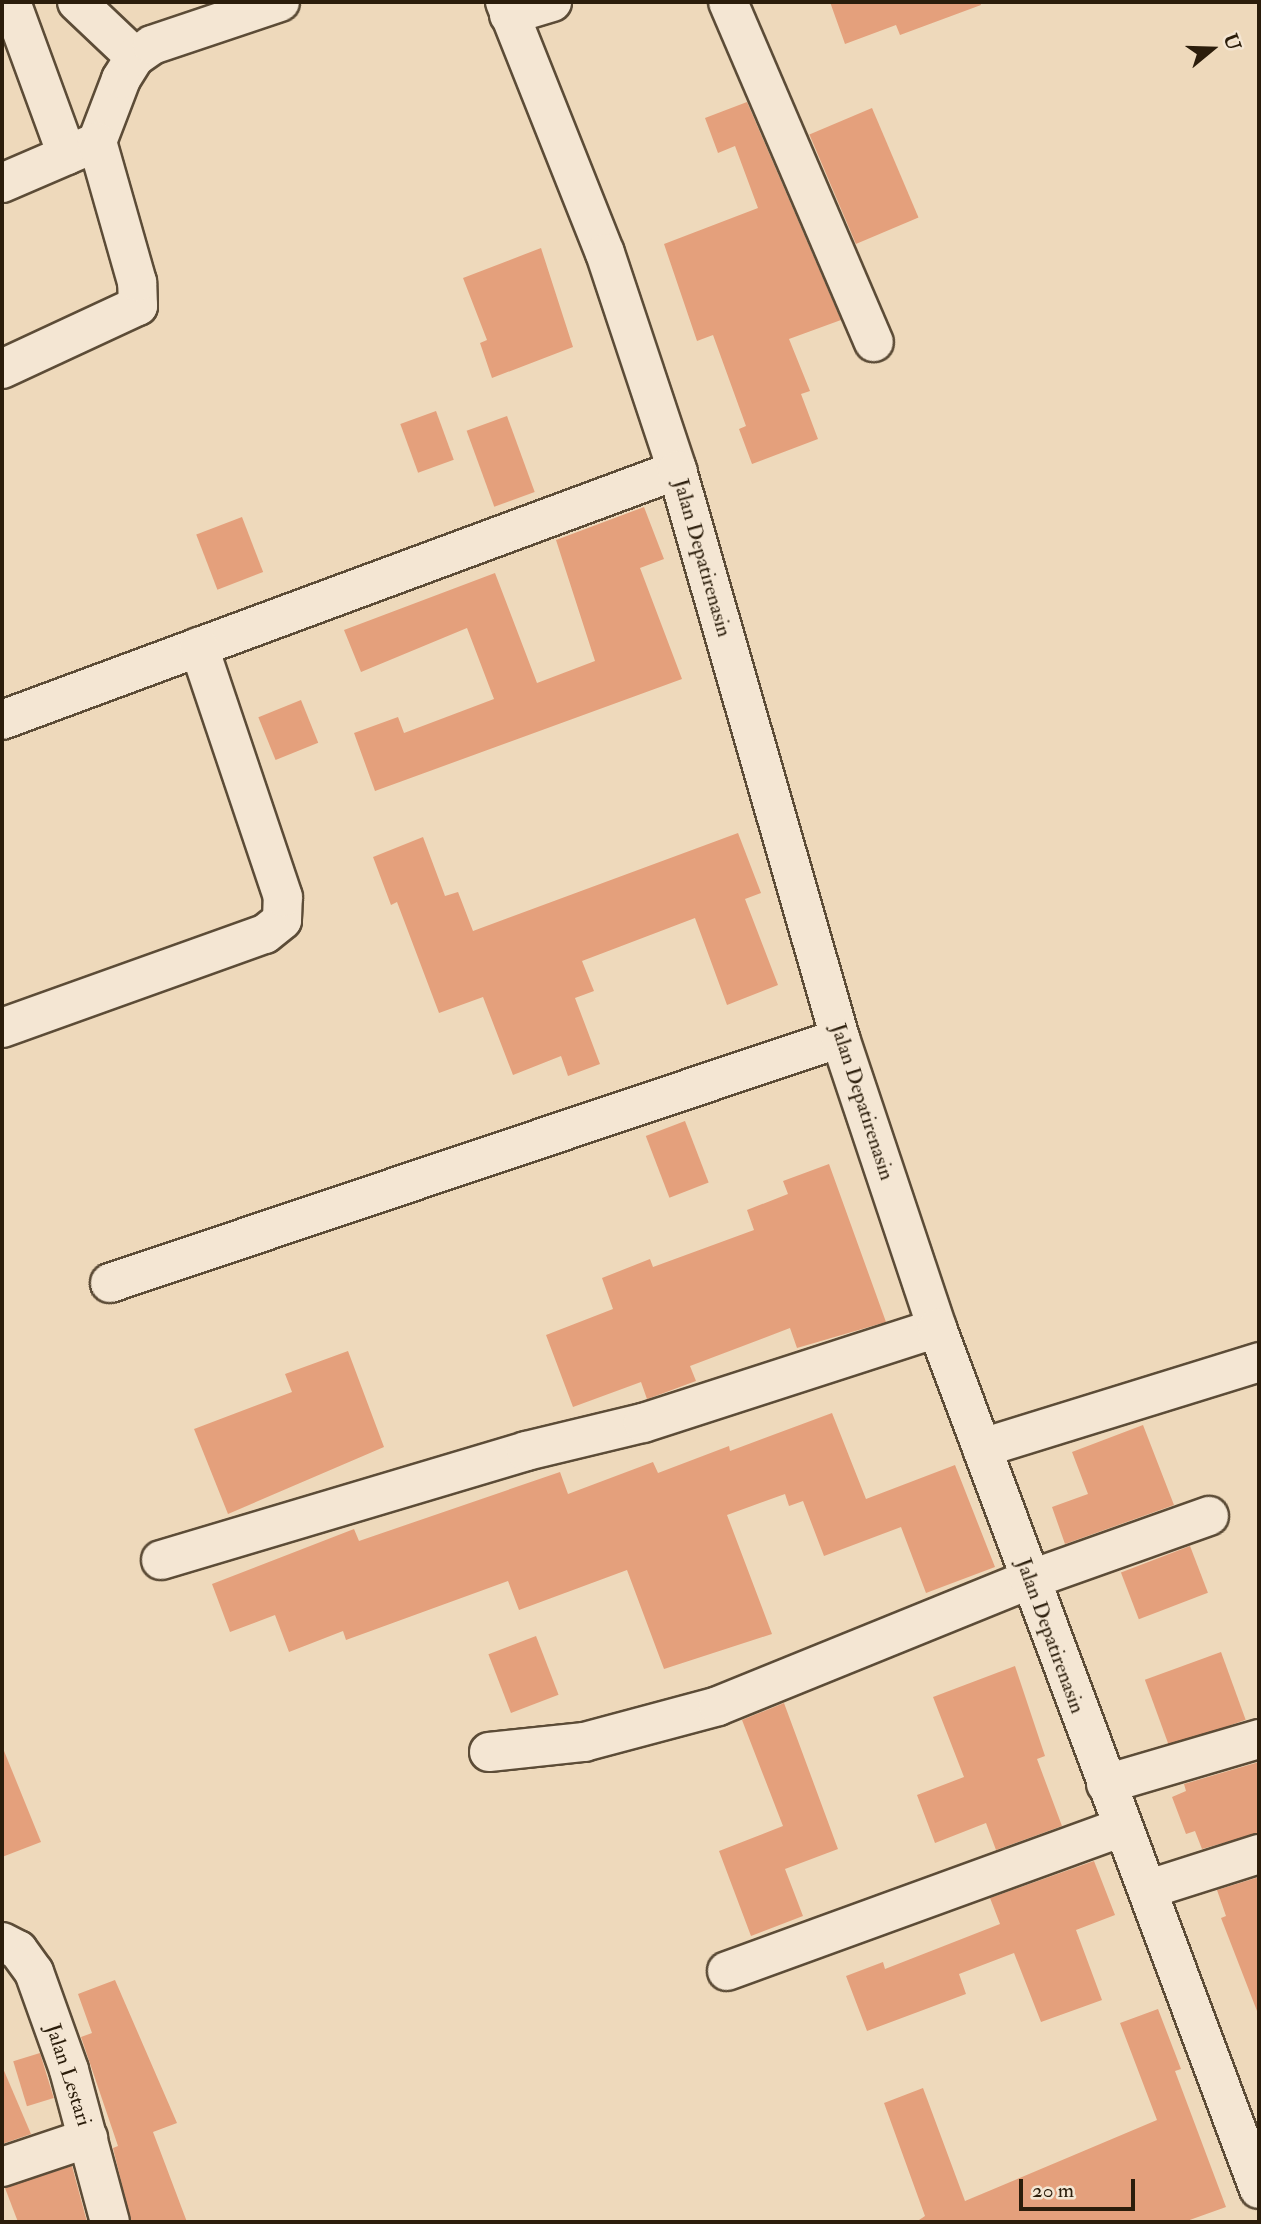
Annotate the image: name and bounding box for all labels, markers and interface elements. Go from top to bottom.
north arrow [1177,14,1247,84]
text: U [1218,31,1246,54]
street label: Jalan Depatirenasin [667,476,737,640]
street label: Jalan Depatirenasin [825,1021,899,1183]
street label: Jalan Depatirenasin [1010,1555,1090,1717]
street label: Jalan Lestari [40,2021,96,2129]
scale bar [1023,2164,1138,2208]
text: 20 m [1032,2177,1074,2204]

